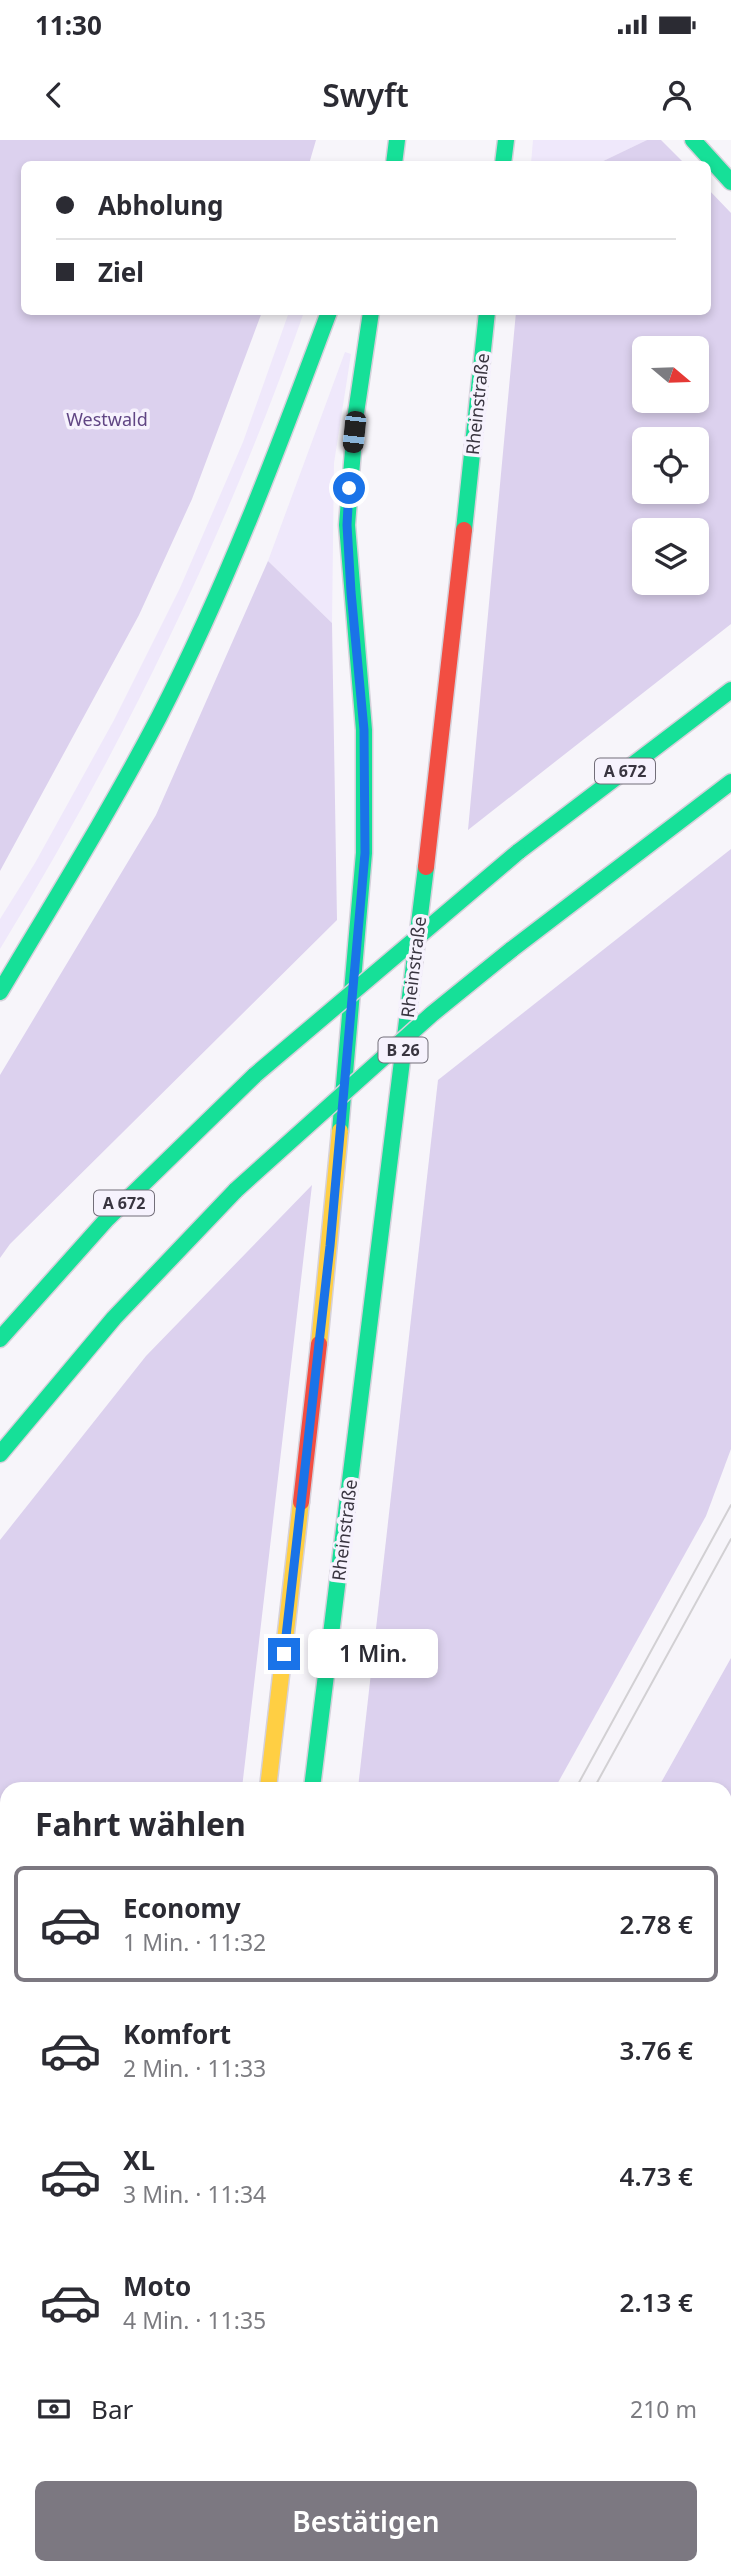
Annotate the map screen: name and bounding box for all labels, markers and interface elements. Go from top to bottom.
text: 11:30 [35,7,102,43]
text: Swyft [322,73,409,116]
icon: back [35,76,73,114]
icon: person [658,76,696,114]
text: Abholung [98,187,224,223]
text: Ziel [98,254,144,290]
north arrow [632,336,709,413]
map controls [632,336,709,595]
street label: Rheinstraße [460,352,494,456]
park label: Westwald [66,407,148,431]
car [342,410,367,454]
button: locate [632,427,709,504]
route start [333,472,365,504]
button: layers [632,518,709,595]
road number: A 672 [595,758,655,784]
street label: Rheinstraße [395,915,431,1019]
road number: B 26 [378,1038,428,1062]
road number: A 672 [94,1190,154,1216]
street label: Rheinstraße [326,1478,362,1582]
callout: 1 Min. [308,1630,438,1678]
text: 1 Min. [339,1637,407,1669]
route end [268,1638,300,1670]
text: Fahrt wählen [35,1802,246,1845]
text: Economy [123,1890,241,1926]
icon: car [39,1893,102,1956]
text: 2.78 € [620,1906,693,1942]
text: 1 Min. · 11:32 [123,1926,266,1958]
text: Komfort [123,2016,231,2052]
icon: car [39,2019,102,2082]
text: 3.76 € [620,2032,693,2068]
text: 2 Min. · 11:33 [123,2052,266,2084]
text: XL [123,2142,155,2178]
icon: car [39,2145,102,2208]
text: 4.73 € [620,2158,693,2194]
text: 3 Min. · 11:34 [123,2178,266,2210]
text: Moto [123,2268,191,2304]
icon: car [39,2271,102,2334]
text: 2.13 € [620,2284,693,2320]
text: 4 Min. · 11:35 [123,2304,266,2336]
icon: cash [35,2390,73,2428]
text: Bar [91,2391,133,2427]
text: 210 m [630,2393,697,2425]
button: Bestätigen [35,2481,697,2561]

